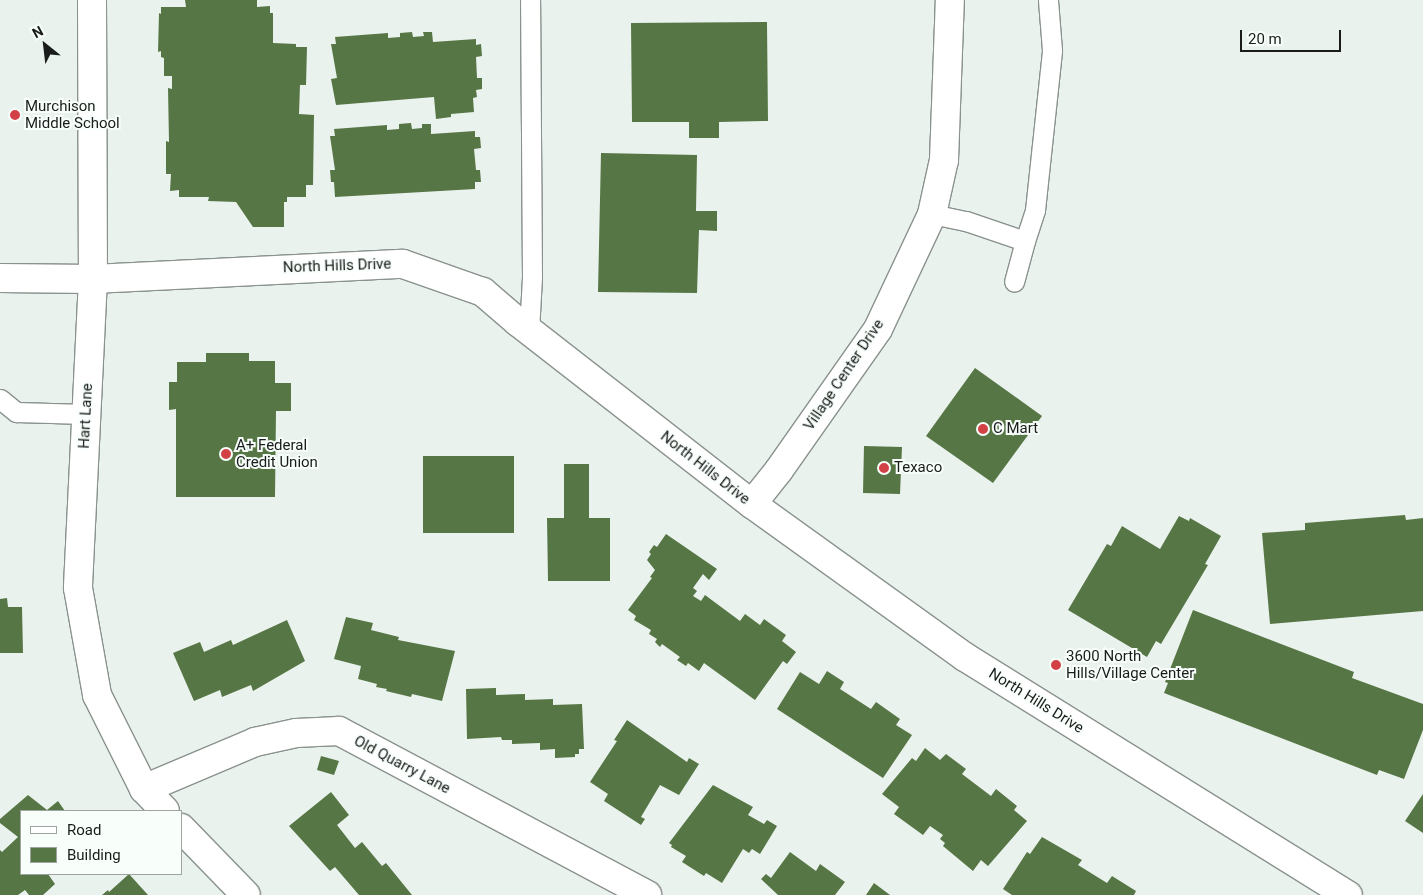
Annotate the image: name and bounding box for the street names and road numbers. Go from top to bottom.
street label: North Hills Drive [283,255,391,277]
street label: Village Center Drive [800,316,888,434]
street label: Hart Lane [75,383,97,449]
street label: North Hills Drive [657,428,753,508]
street label: North Hills Drive [985,665,1087,737]
street label: Old Quarry Lane [351,732,453,798]

